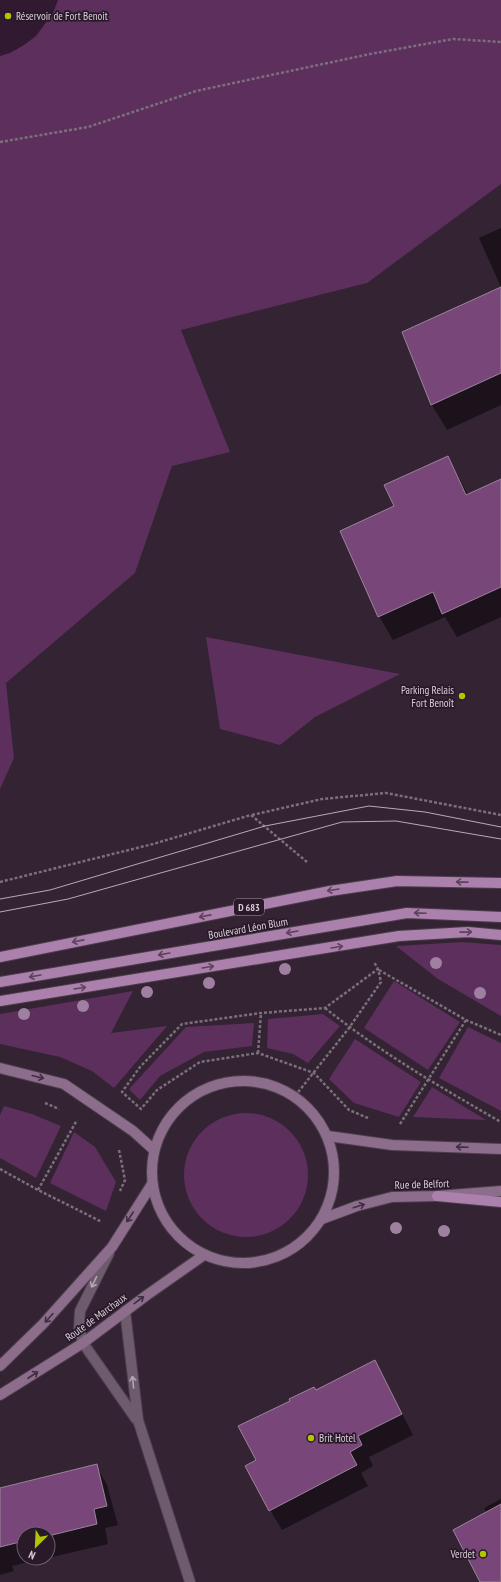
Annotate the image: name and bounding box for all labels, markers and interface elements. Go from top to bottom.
place label: Réservoir de Fort Benoit [16,9,108,23]
marker: Réservoir de Fort Benoit [3,11,13,21]
place label: Parking Relais Fort Benoît [401,683,454,710]
marker: Parking Relais Fort Benoît [457,691,467,701]
one-way arrow [456,879,469,886]
one-way arrow [327,886,340,894]
road number: D 683 [234,899,264,915]
one-way arrow [414,910,427,917]
one-way arrow [199,912,212,920]
street label: Boulevard Léon Blum [207,914,289,942]
one-way arrow [459,928,472,936]
one-way arrow [286,929,299,937]
one-way arrow [72,938,85,946]
one-way arrow [330,942,343,950]
one-way arrow [157,950,170,958]
one-way arrow [201,963,214,971]
one-way arrow [29,972,42,980]
one-way arrow [73,984,86,992]
one-way arrow [31,1074,44,1082]
one-way arrow [456,1143,469,1151]
street label: Rue de Belfort [394,1176,450,1192]
one-way arrow [353,1202,366,1209]
one-way arrow [126,1211,134,1223]
one-way arrow [90,1276,98,1288]
street label: Route de Marchaux [62,1290,130,1344]
one-way arrow [134,1296,145,1305]
one-way arrow [45,1313,54,1323]
one-way arrow [27,1371,38,1379]
one-way arrow [129,1376,137,1389]
place label: Brit Hotel [319,1431,356,1445]
marker: Brit Hotel [306,1433,316,1443]
north arrow [16,1526,56,1566]
place label: Verdet [450,1547,475,1561]
text: N [26,1548,37,1563]
marker: Verdet [478,1549,488,1559]

